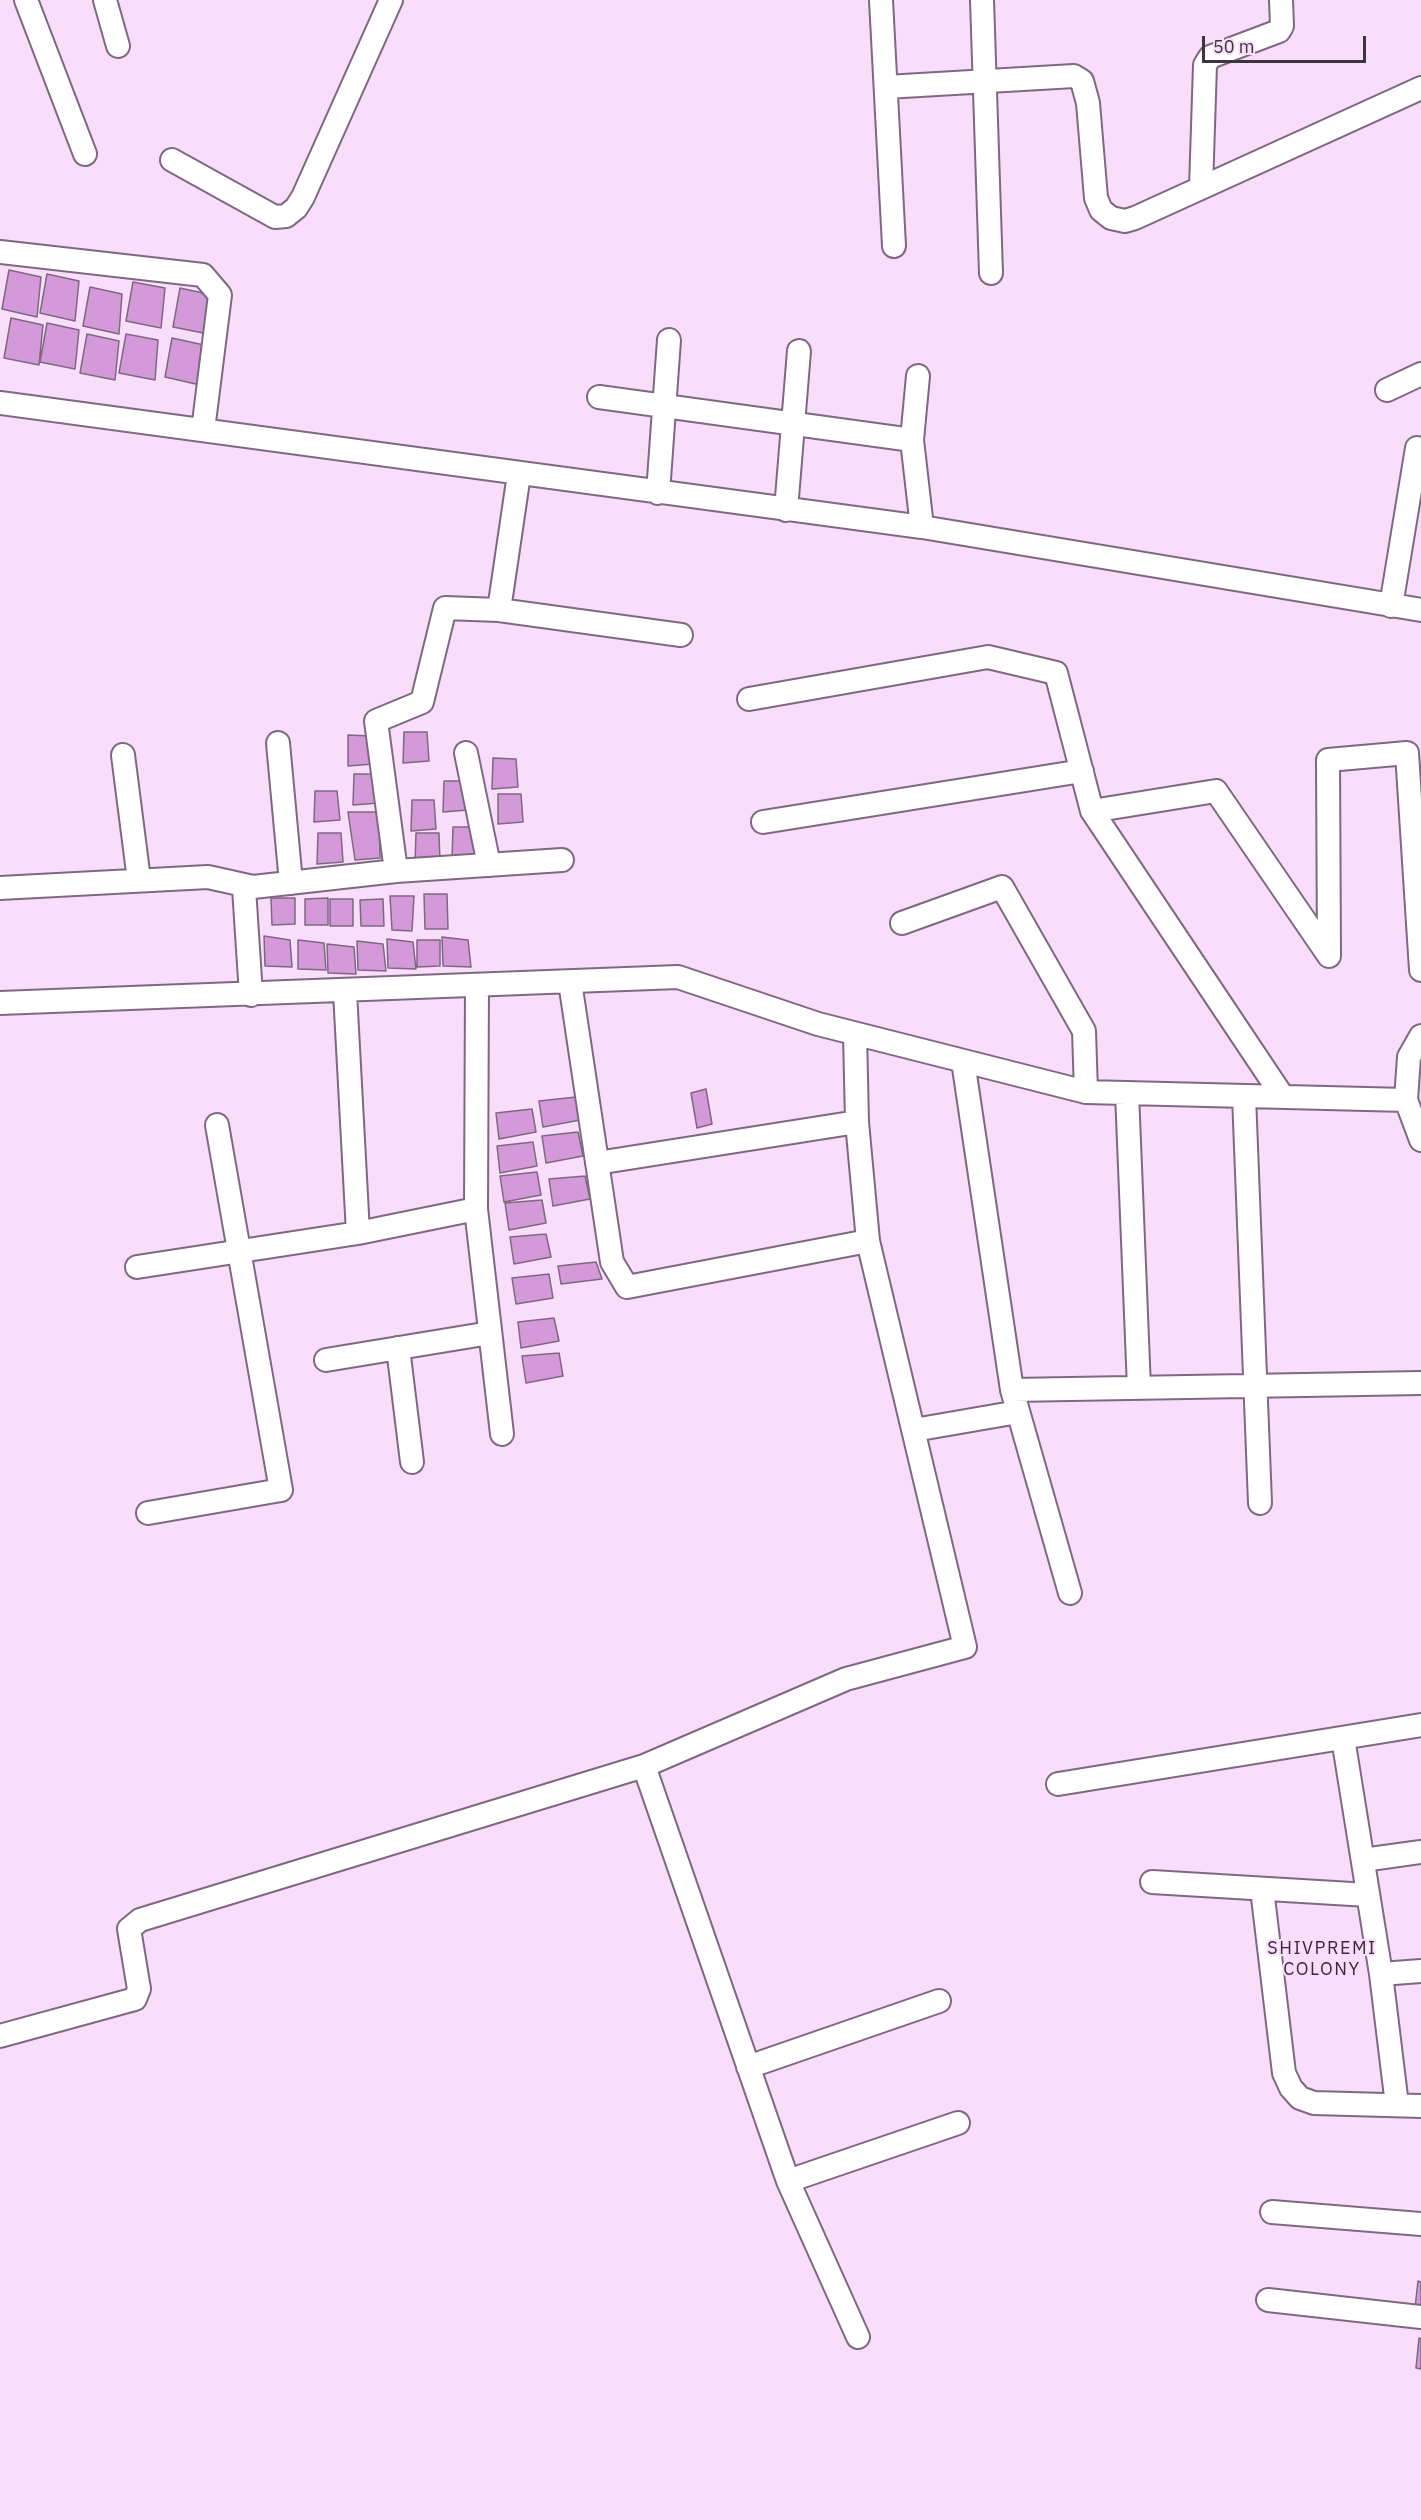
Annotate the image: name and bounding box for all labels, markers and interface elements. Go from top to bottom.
scale bar [1205,24,1368,62]
text: 50 m [1213,35,1255,58]
district label: SHIVPREMI COLONY [1267,1938,1377,1980]

